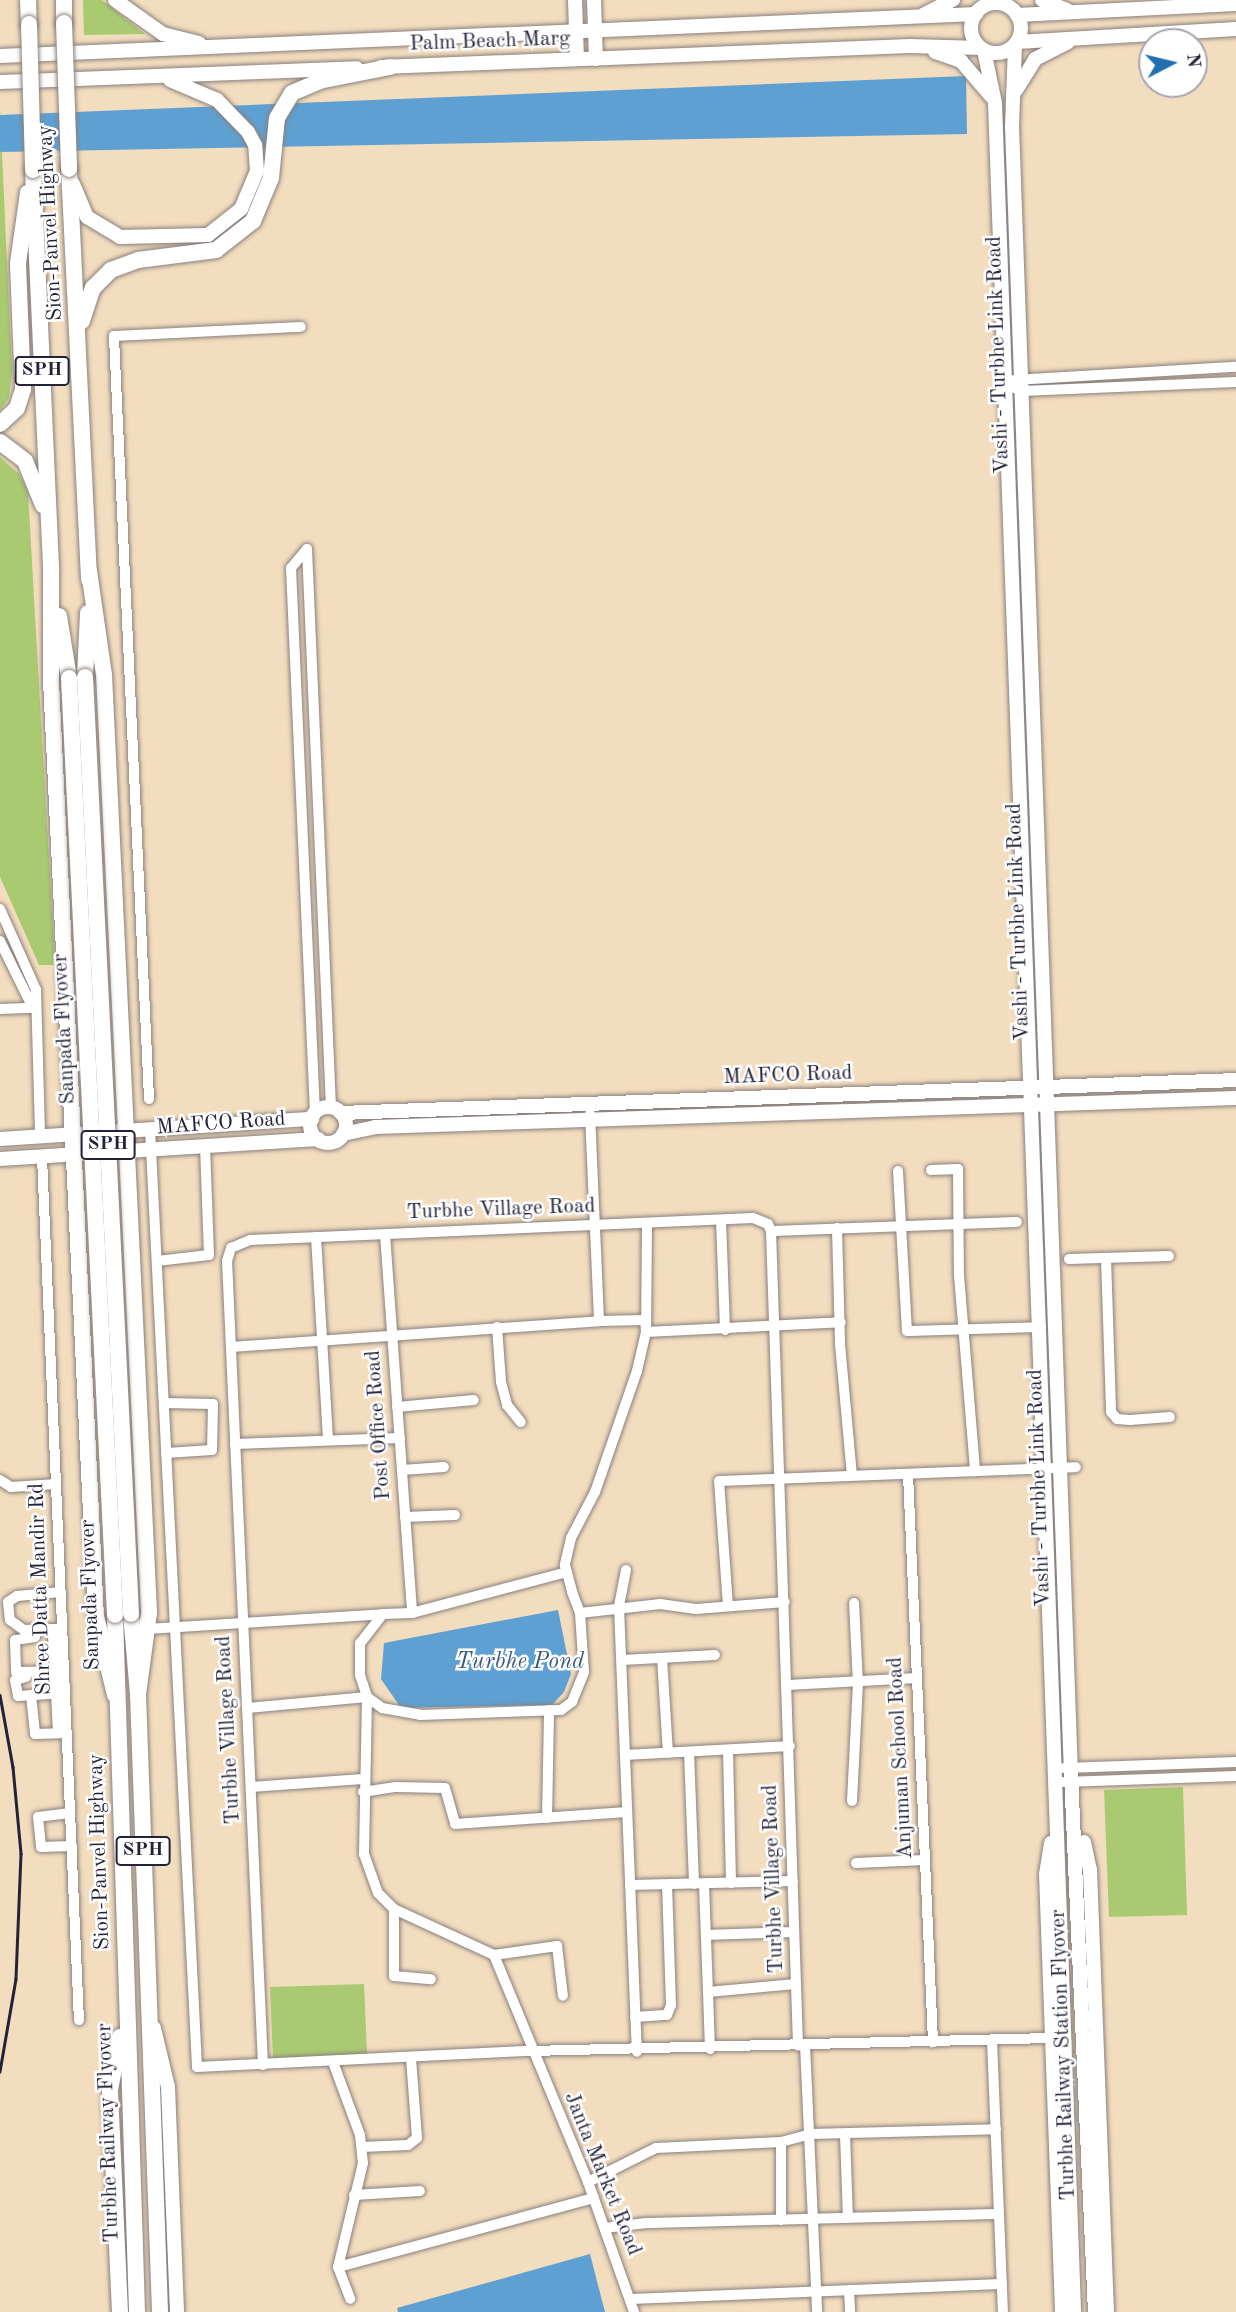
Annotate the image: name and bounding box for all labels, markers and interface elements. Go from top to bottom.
street label: Palm Beach Marg [409,27,571,57]
north arrow [1138,28,1208,98]
text: N [1182,52,1203,69]
street label: Sion-Panvel Highway [33,124,69,322]
street label: Vashi - Turbhe Link Road [982,236,1016,474]
road number: SPH [14,356,70,386]
street label: Vashi - Turbhe Link Road [1002,803,1036,1041]
street label: Sanpada Flyover [48,953,82,1105]
street label: MAFCO Road [723,1061,853,1091]
street label: MAFCO Road [156,1107,286,1141]
road number: SPH [80,1130,136,1161]
street label: Turbhe Village Road [406,1194,596,1226]
street label: Post Office Road [361,1349,397,1501]
street label: Vashi - Turbhe Link Road [1023,1369,1057,1607]
street label: Shree Datta Mandir Rd [25,1482,57,1696]
street label: Sanpada Flyover [76,1519,106,1671]
street label: Turbhe Village Road [211,1635,247,1825]
water label: Turbhe Pond [456,1648,584,1676]
street label: Anjuman School Road [883,1656,919,1860]
street label: Sion-Panvel Highway [84,1753,116,1951]
street label: Turbhe Village Road [758,1784,790,1974]
road number: SPH [115,1836,171,1867]
street label: Turbhe Railway Station Flyover [1046,1909,1082,2201]
street label: Turbhe Railway Flyover [93,2023,125,2243]
street label: Janta Market Road [558,2089,646,2259]

